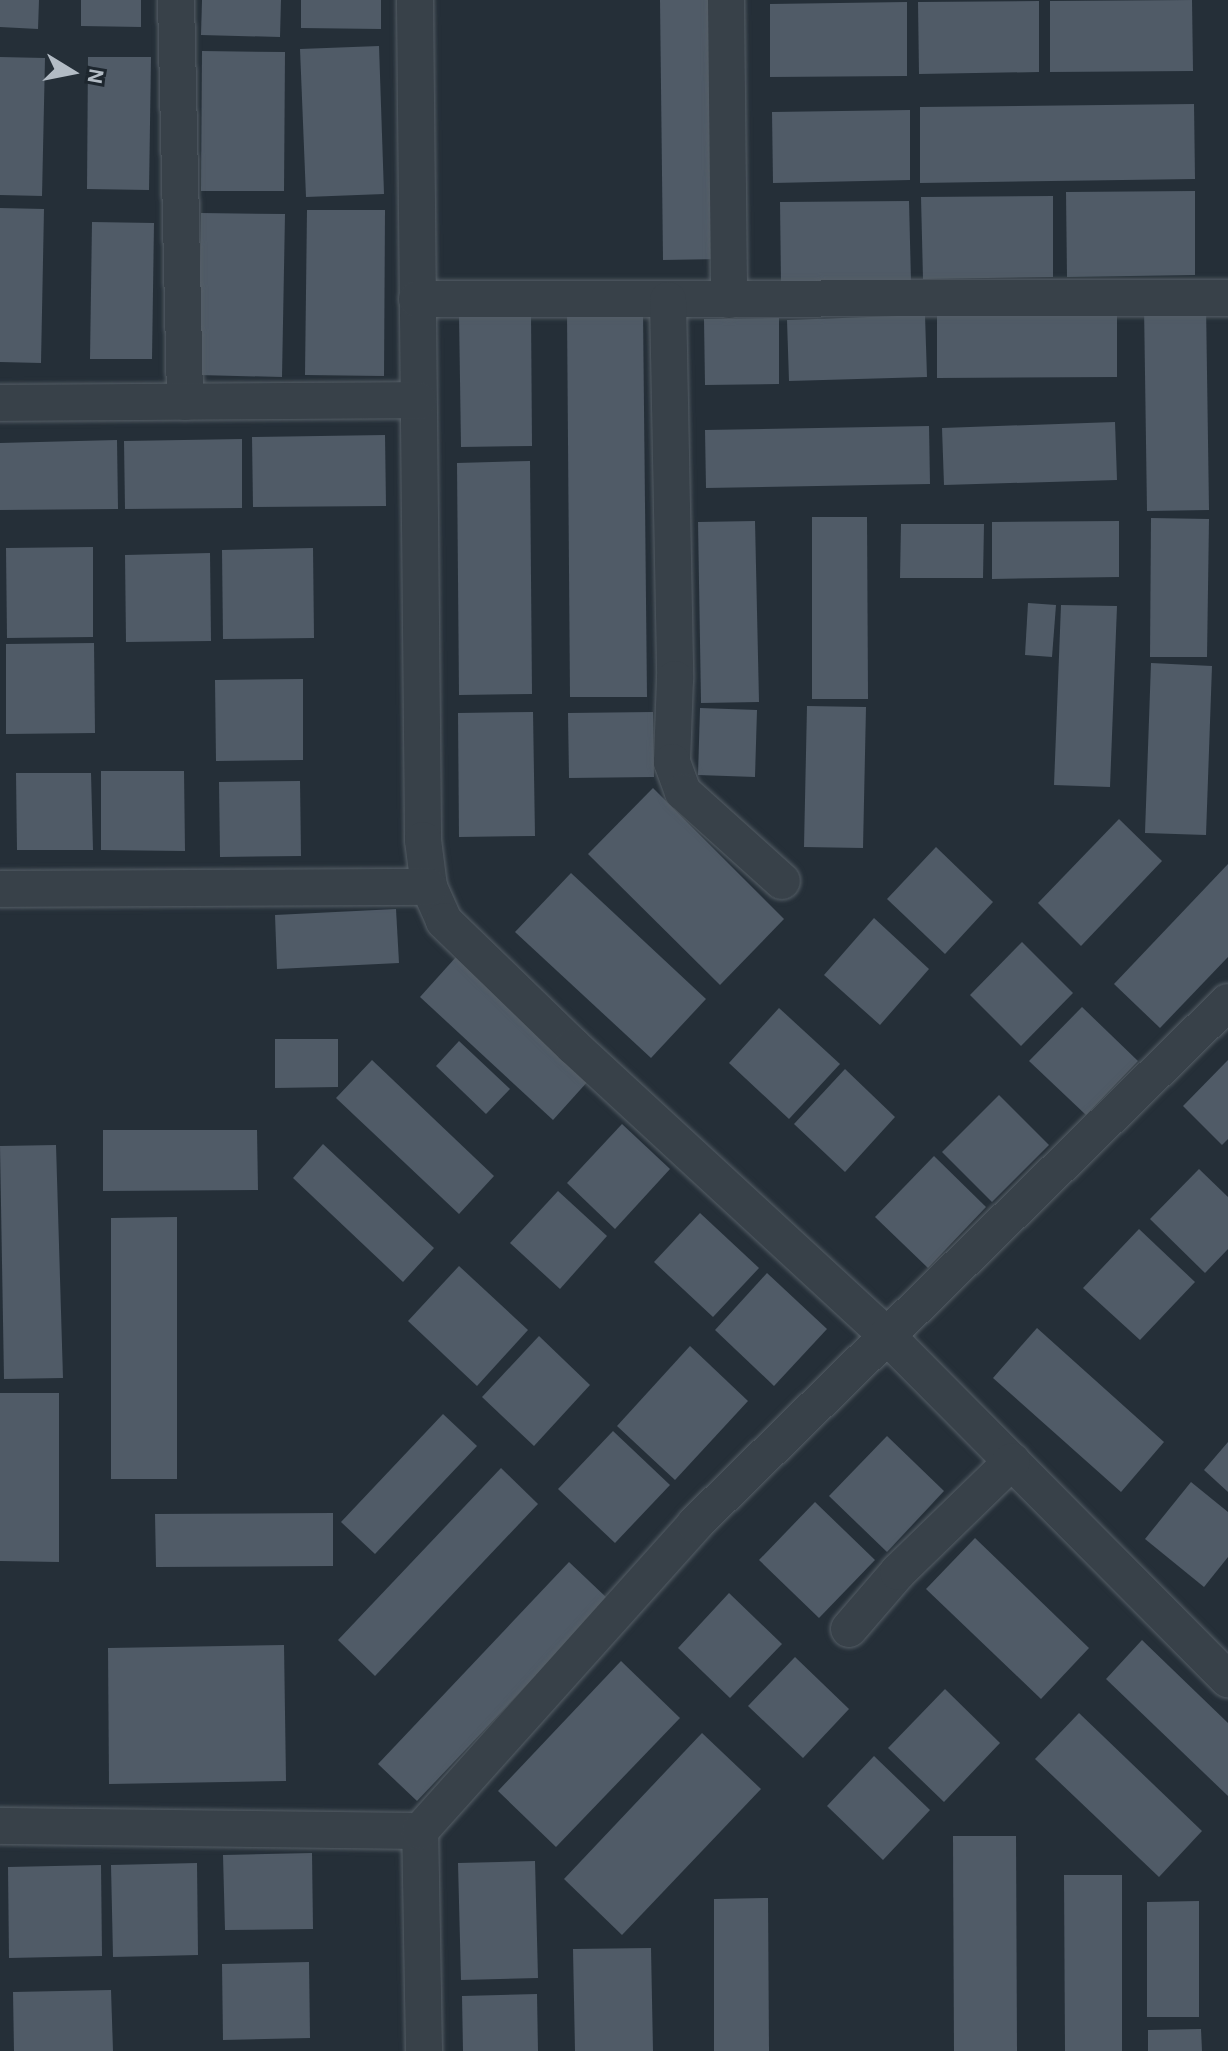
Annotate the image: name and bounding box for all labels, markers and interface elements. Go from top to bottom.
north arrow [32,32,112,112]
text: N [83,67,108,86]

